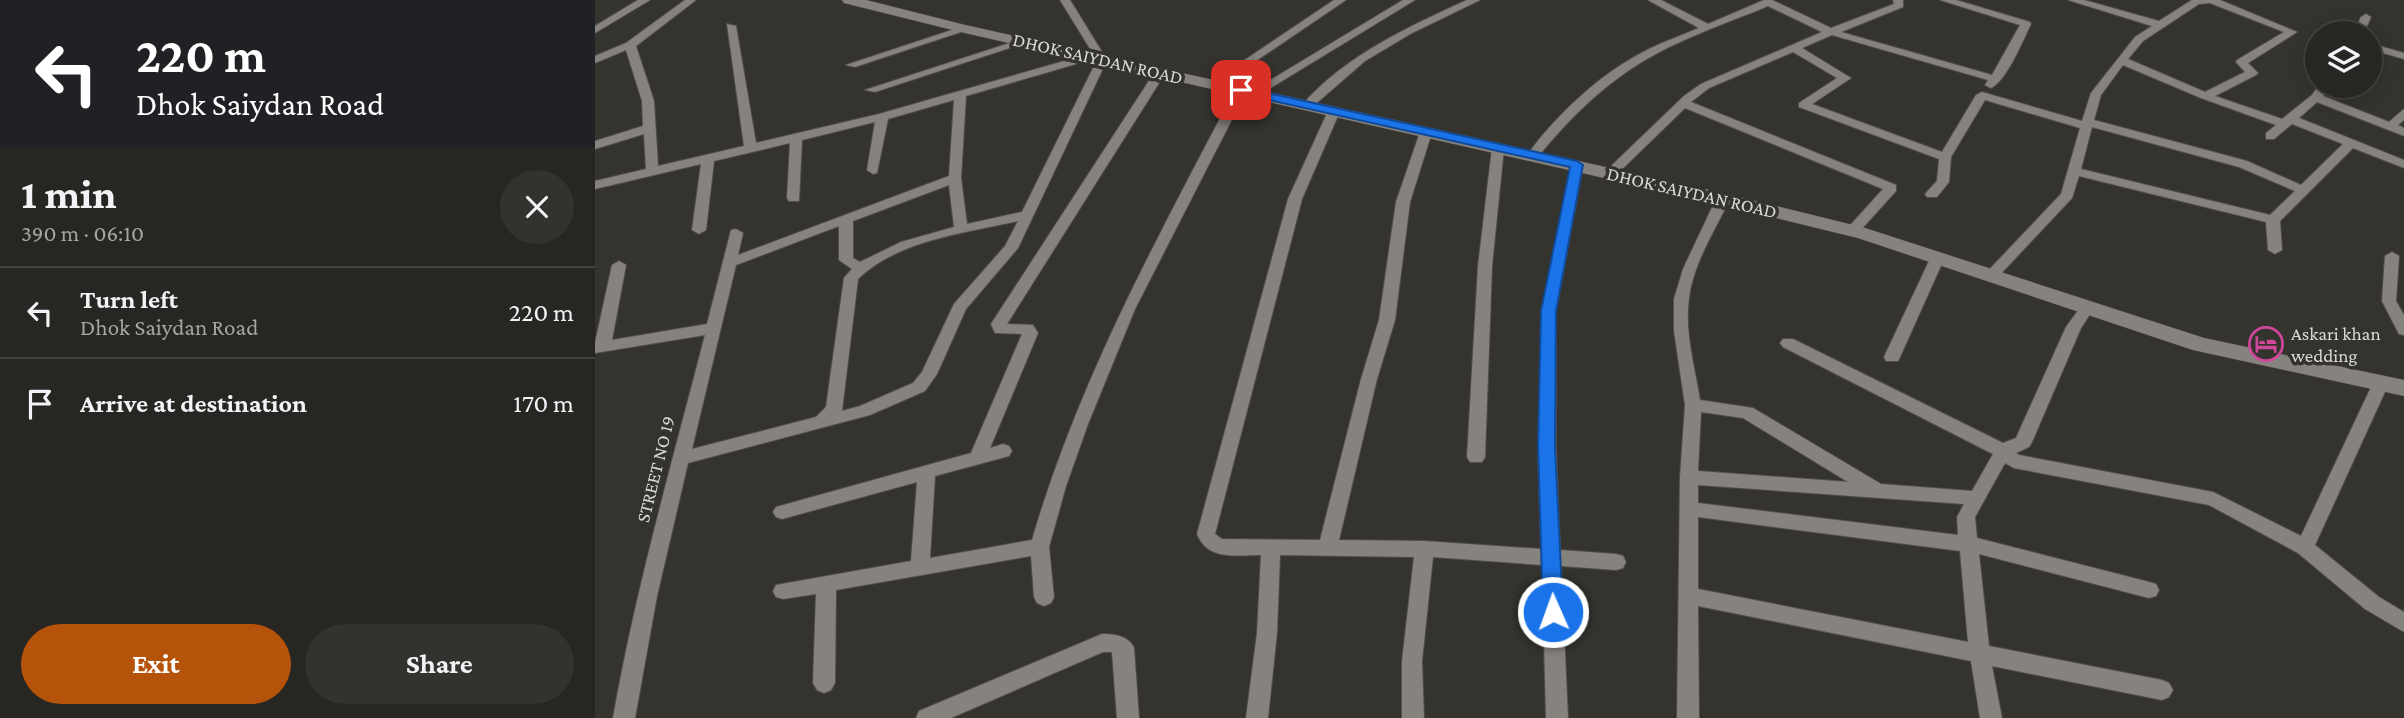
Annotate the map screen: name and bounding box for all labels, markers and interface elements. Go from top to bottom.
map controls [2305,21,2382,98]
button: layers [2305,21,2382,98]
icon: left [21,28,112,119]
text: 220 m [136,28,266,83]
street label: DHOK SAIYDAN ROAD [1011,29,1185,88]
pin [1211,60,1271,120]
icon: arrive [1222,71,1260,109]
text: Dhok Saiydan Road [136,86,384,122]
street label: DHOK SAIYDAN ROAD [1605,163,1779,222]
text: 1 min [21,170,117,217]
button: close [500,170,574,244]
text: 390 m · 06:10 [21,220,144,246]
text: Turn left [80,285,178,314]
icon: left [21,294,59,332]
text: 220 m [509,298,574,327]
text: Dhok Saiydan Road [80,314,258,340]
place label: Askari khan wedding [2291,323,2381,366]
hotel icon: Askari khan wedding [2247,325,2285,363]
icon: arrive [21,385,59,423]
text: Arrive at destination [80,389,307,418]
text: 170 m [513,389,574,418]
street label: STREET NO 19 [632,414,679,525]
position arrow [1516,575,1590,649]
button: Exit [21,624,291,704]
button: Share [305,624,574,704]

